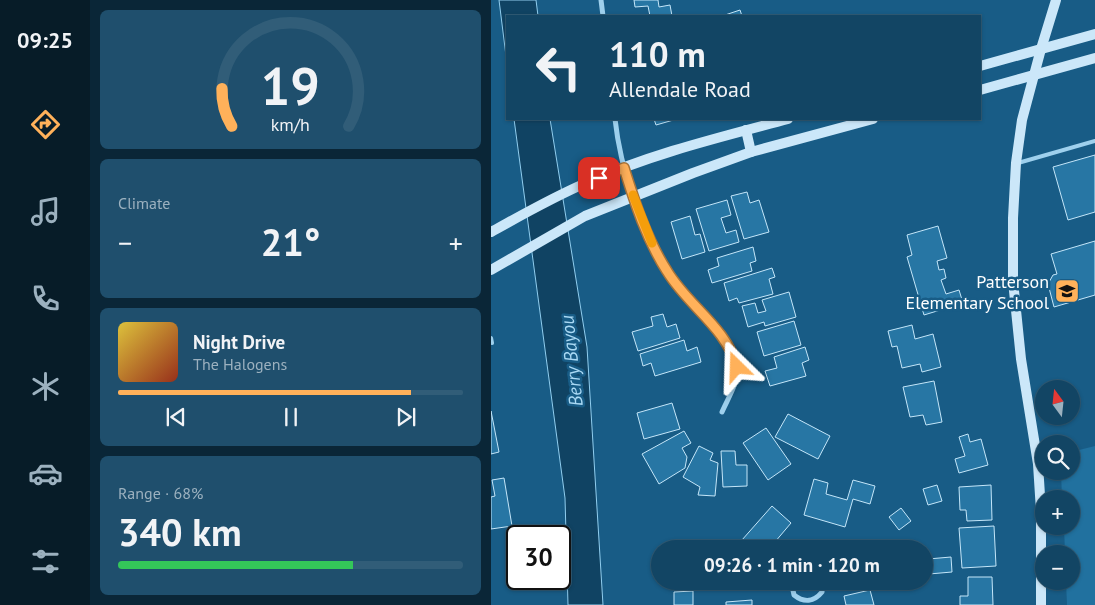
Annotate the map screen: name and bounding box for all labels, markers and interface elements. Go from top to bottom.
text: 09:25 [17,26,73,54]
text: 110 m [609,31,706,77]
icon: left [526,35,591,100]
text: 19 [261,52,320,119]
text: Allendale Road [609,75,751,103]
icon: directions [28,107,63,142]
text: km/h [271,113,310,136]
pin [578,157,620,199]
icon: arrive [585,164,613,192]
text: Climate [118,193,170,213]
icon: music [28,194,63,229]
text: 21° [261,217,320,266]
text: − [118,224,132,261]
text: + [449,224,463,261]
place label: Patterson Elementary School [906,270,1050,314]
school or university icon: Patterson Elementary School [1054,278,1080,304]
icon: phone [28,281,63,316]
water label: Berry Bayou [554,314,588,408]
text: Night Drive [193,330,285,354]
position arrow [710,340,762,392]
text: The Halogens [193,354,287,374]
icon: climate [28,369,63,404]
north arrow [1035,380,1080,425]
map controls [1035,380,1080,590]
icon: previous [162,403,190,431]
icon: pause [277,403,305,431]
icon: next [392,403,420,431]
button: search [1035,435,1080,480]
icon: car [28,456,63,491]
text: Range · 68% [118,483,203,503]
button: + [1035,490,1080,535]
text: 340 km [118,507,242,556]
speed limit sign: 30 [506,525,571,590]
icon: filters [28,544,63,579]
button: − [1035,545,1080,590]
text: 09:26 · 1 min · 120 m [704,553,880,577]

